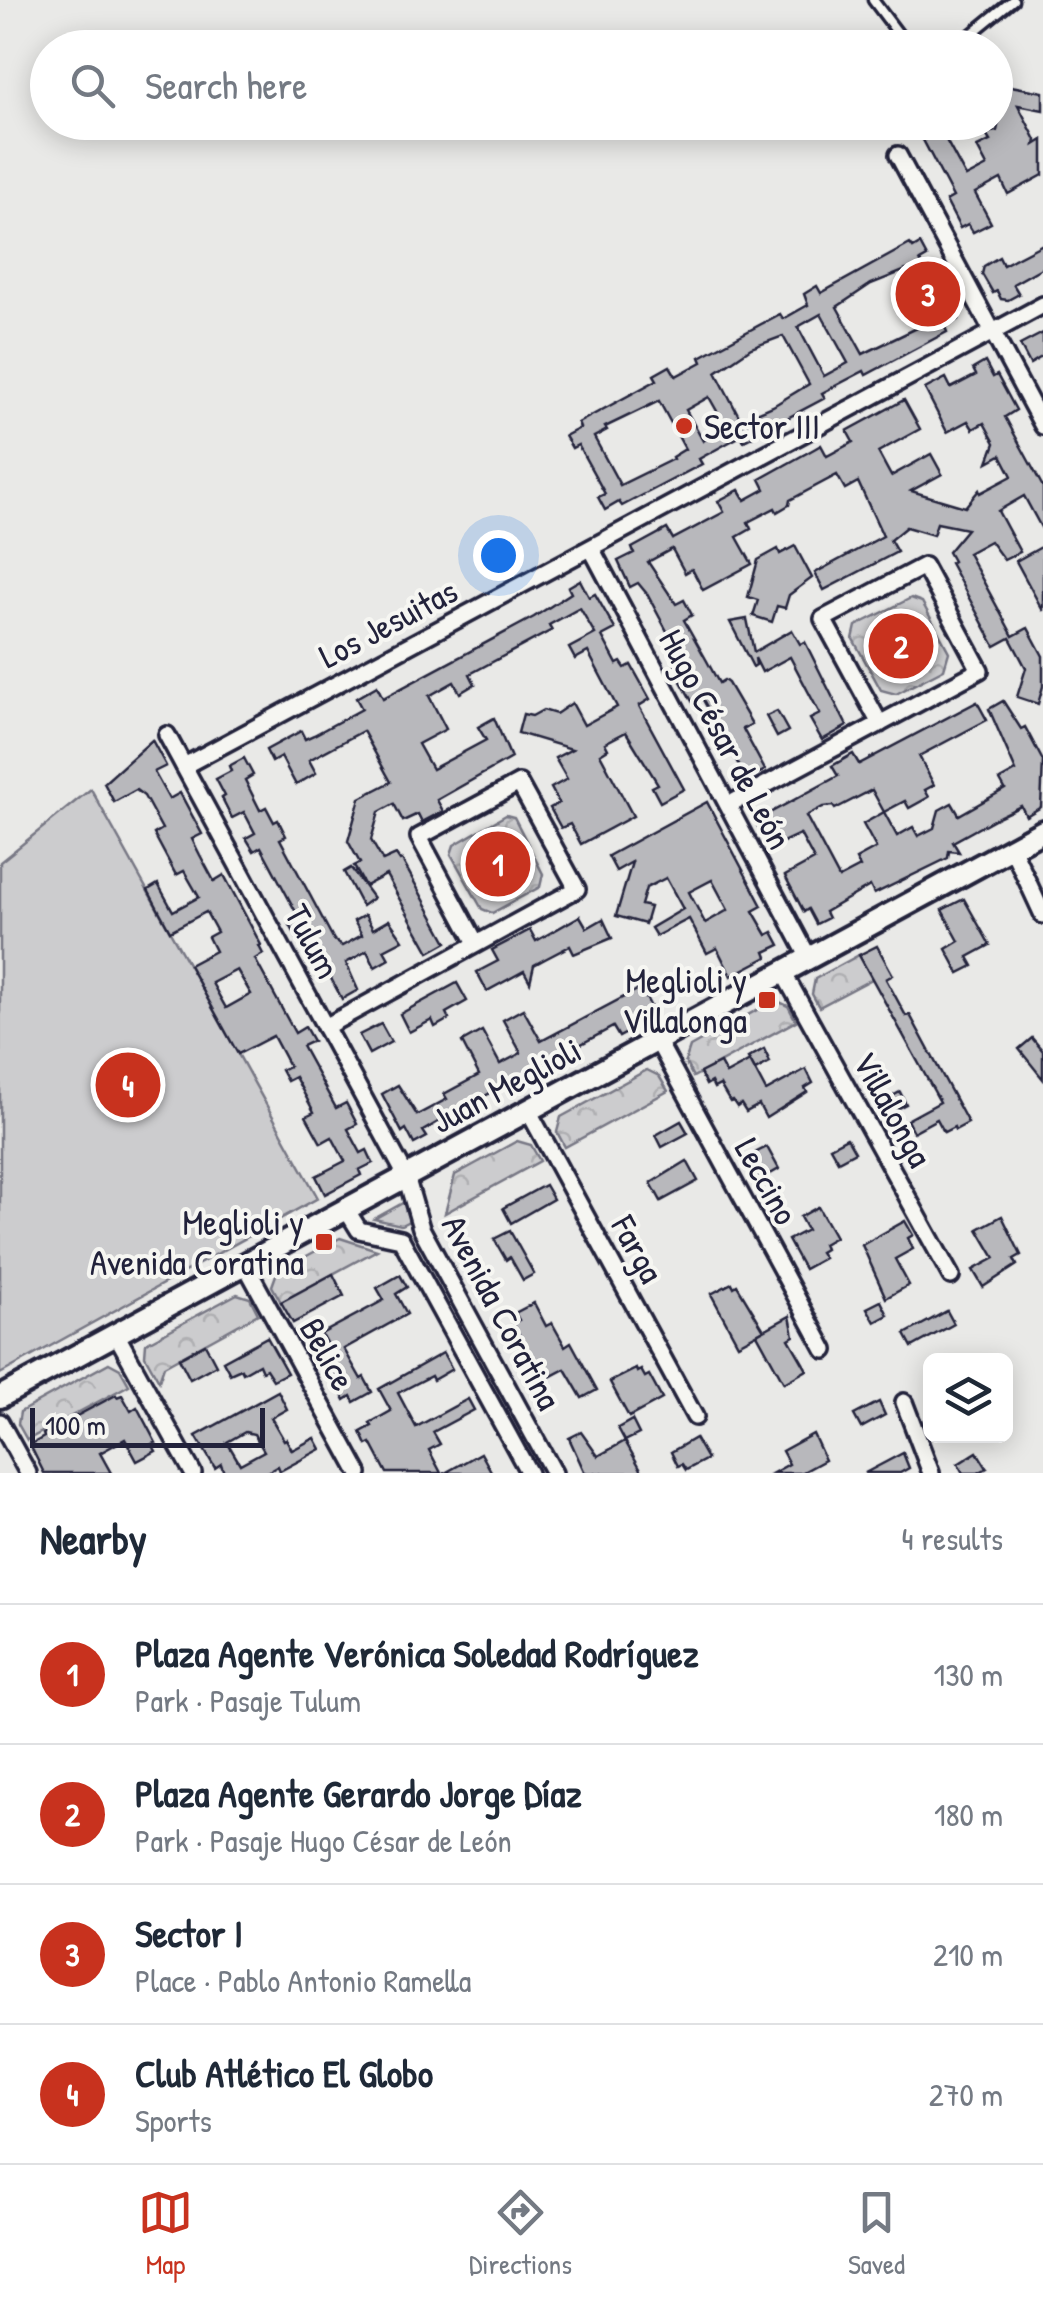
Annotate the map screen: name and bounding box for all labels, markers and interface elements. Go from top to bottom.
search box [30,30,1013,140]
icon: search [65,58,120,113]
text: Search here [145,59,307,111]
pin: 3 [896,256,960,332]
place label: Sector III [704,403,820,450]
marker: Sector III [673,415,695,437]
your location [473,530,524,581]
street label: Los Jesuitas [311,567,465,679]
pin: 2 [868,608,934,684]
street label: Hugo César de León [648,621,804,857]
pin: 1 [466,826,530,902]
street label: Tulum [274,896,352,986]
place label: Meglioli y Villalonga [622,957,747,1044]
marker: Meglioli y Villalonga [756,989,778,1011]
street label: Juan Meglioli [423,1026,589,1144]
street label: Villalonga [842,1043,944,1175]
pin: 4 [96,1048,160,1122]
street label: Leccino [724,1129,810,1233]
place label: Meglioli y Avenida Coratina [90,1199,304,1286]
street label: Avenida Coratina [431,1206,573,1418]
street label: Farga [600,1206,676,1291]
marker: Meglioli y Avenida Coratina [313,1231,335,1253]
street label: Belice [289,1309,367,1399]
map controls [923,1353,1013,1443]
button: layers [923,1353,1013,1443]
scale bar [30,1403,265,1448]
text: 100 m [45,1406,106,1444]
text: Nearby [40,1510,147,1567]
text: 4 results [902,1517,1003,1560]
text: Plaza Agente Verónica Soledad Rodríguez [135,1627,699,1679]
text: 1 [67,1653,78,1696]
text: 130 m [934,1653,1003,1696]
text: Park · Pasaje Tulum [135,1679,361,1722]
text: Plaza Agente Gerardo Jorge Díaz [135,1767,582,1819]
text: 2 [65,1793,80,1836]
text: 180 m [934,1793,1003,1836]
text: Park · Pasaje Hugo César de León [135,1819,512,1862]
text: Sector I [135,1907,243,1959]
text: 3 [65,1933,80,1976]
text: 210 m [933,1933,1003,1976]
text: Place · Pablo Antonio Ramella [135,1959,471,2002]
text: Club Atlético El Globo [135,2047,433,2099]
text: 4 [66,2073,79,2116]
text: 270 m [929,2073,1003,2116]
text: Sports [135,2099,212,2142]
tab: Map [138,2185,193,2283]
tab: Directions [469,2185,572,2283]
tab: Saved [848,2185,905,2283]

